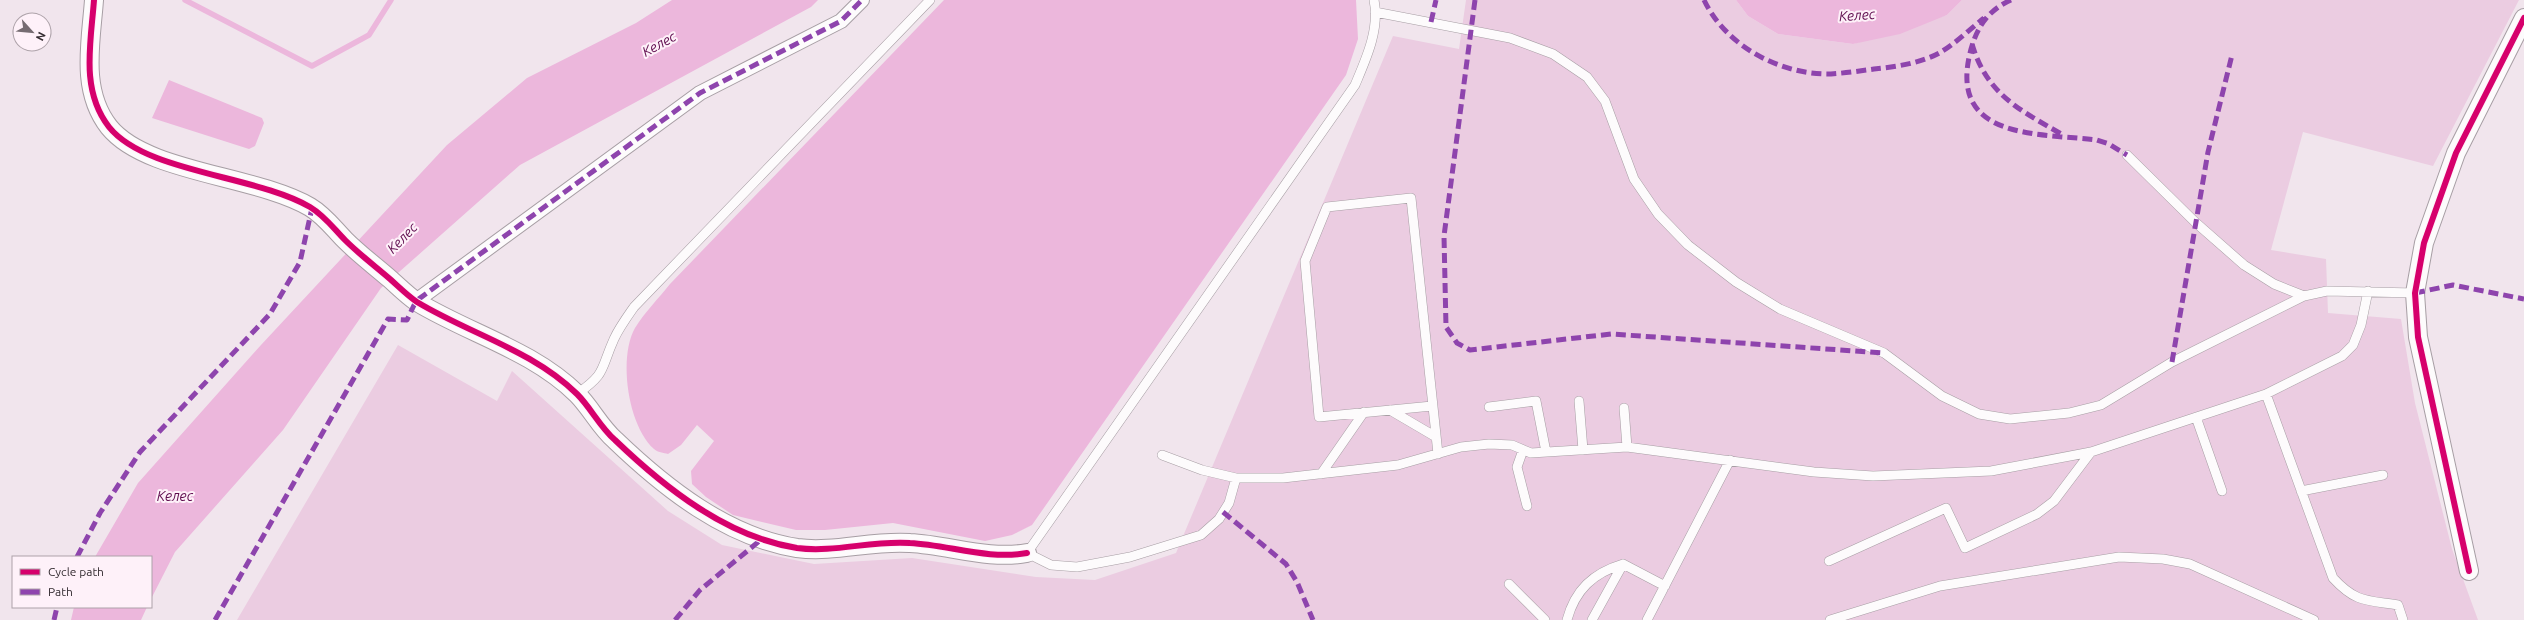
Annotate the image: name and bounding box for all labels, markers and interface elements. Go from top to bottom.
water label: Келес [1838,6,1876,24]
north arrow [12,12,52,52]
water label: Келес [639,28,679,60]
text: N [34,30,48,43]
water label: Келес [384,219,421,257]
water label: Келес [157,488,194,504]
legend [12,556,152,608]
text: Cycle path [48,565,104,578]
text: Path [48,585,73,598]

